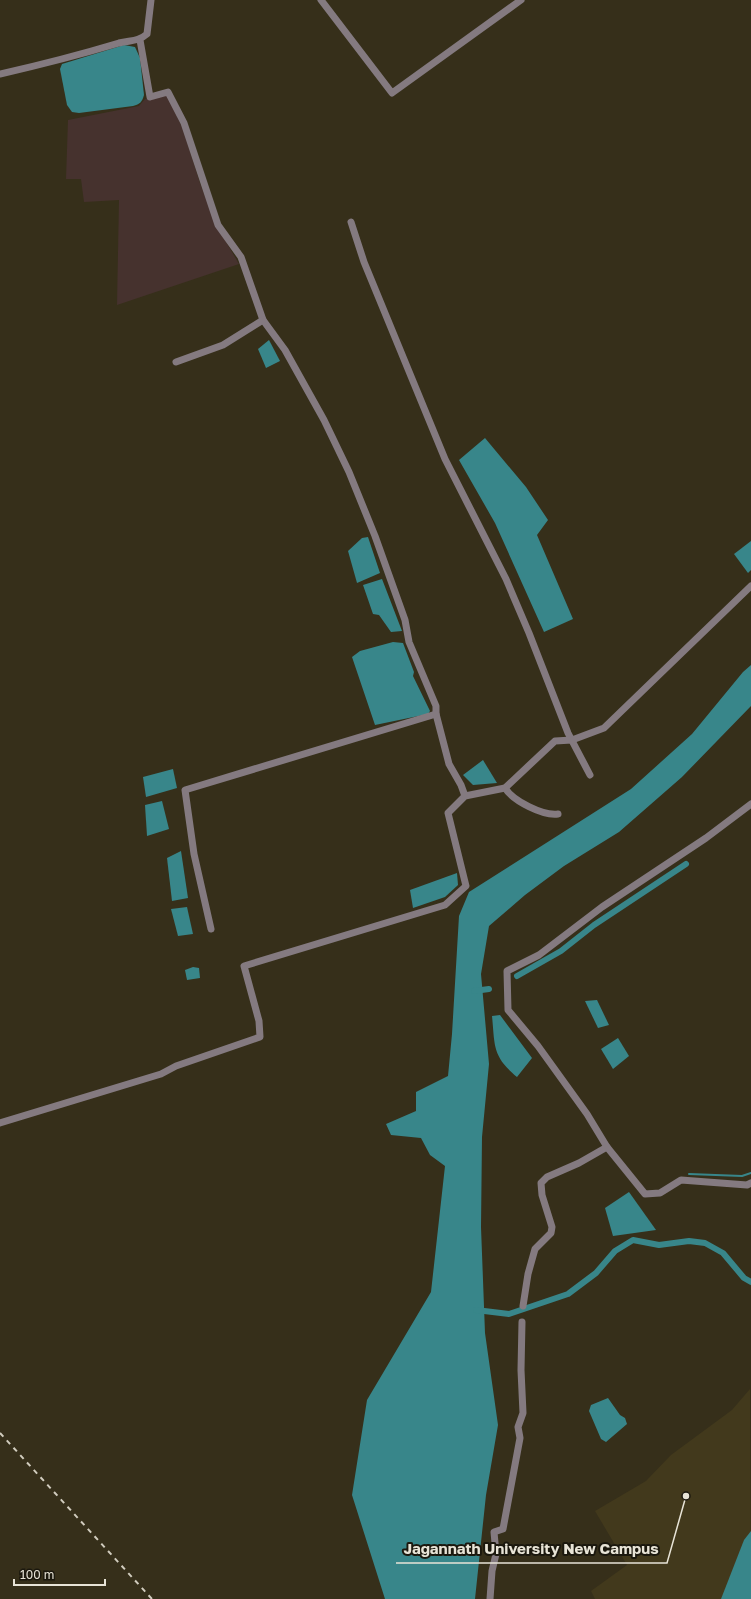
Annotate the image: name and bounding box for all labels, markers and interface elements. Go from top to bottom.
callout: Jagannath University New Campus [396,1536,667,1563]
text: Jagannath University New Campus [403,1539,659,1557]
scale bar [14,1561,105,1587]
text: 100 m [20,1567,54,1582]

